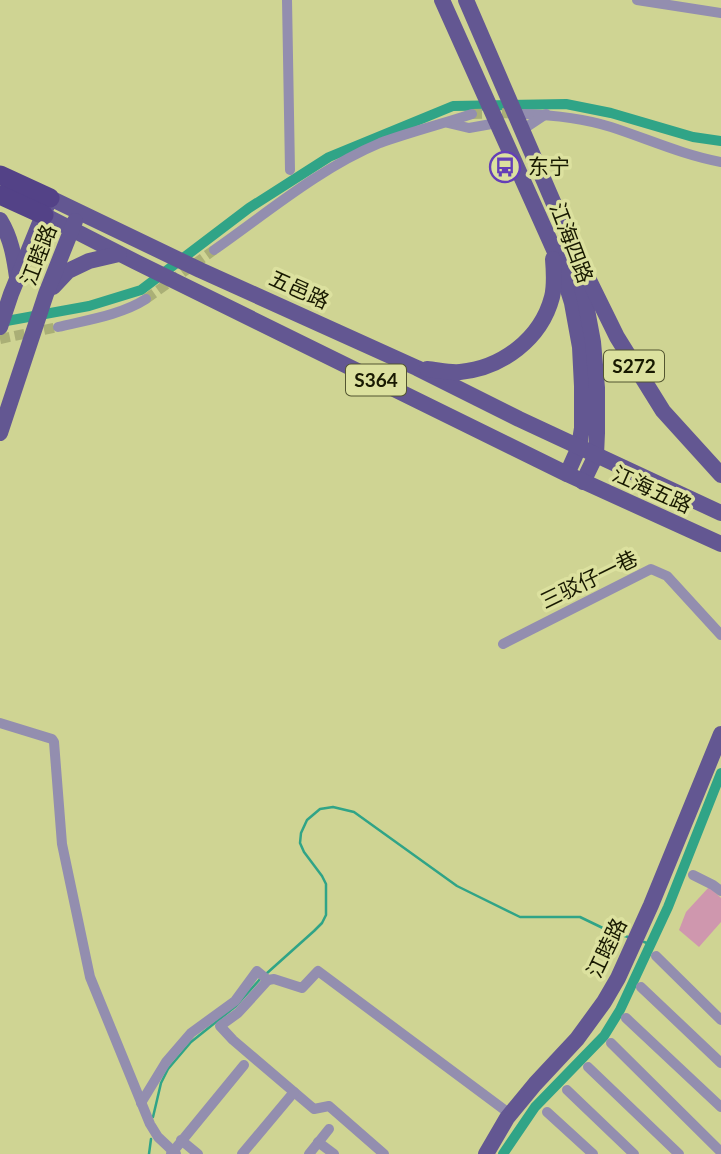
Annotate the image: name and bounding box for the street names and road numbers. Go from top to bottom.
street label: 江海四路 [546,199,599,286]
street label: 江睦路 [15,221,61,288]
street label: 五邑路 [266,264,333,313]
road number: S272 [604,350,664,382]
road number: S364 [346,364,406,396]
street label: 江海五路 [609,460,696,517]
street label: 三驳仔一巷 [536,544,641,613]
street label: 江睦路 [581,914,631,981]

